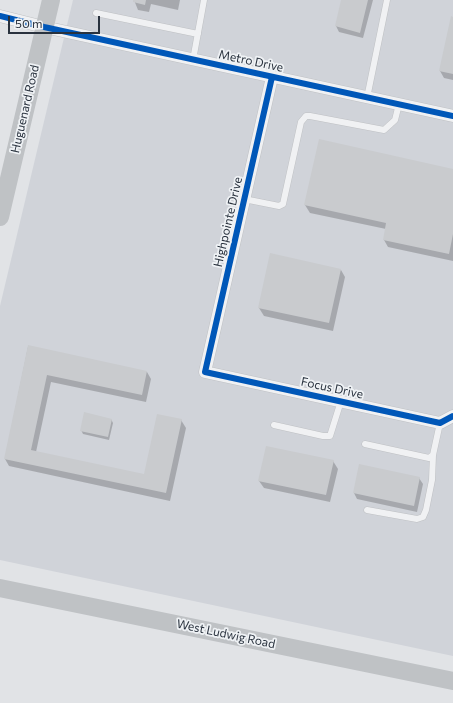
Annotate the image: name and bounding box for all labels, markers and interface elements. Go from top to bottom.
scale bar [10,8,102,34]
text: 50 m [15,16,43,30]
street label: Metro Drive [217,47,285,75]
street label: Huguenard Road [8,63,42,155]
street label: Highpointe Drive [211,175,245,269]
street label: Focus Drive [300,374,364,402]
street label: West Ludwig Road [175,617,277,651]

